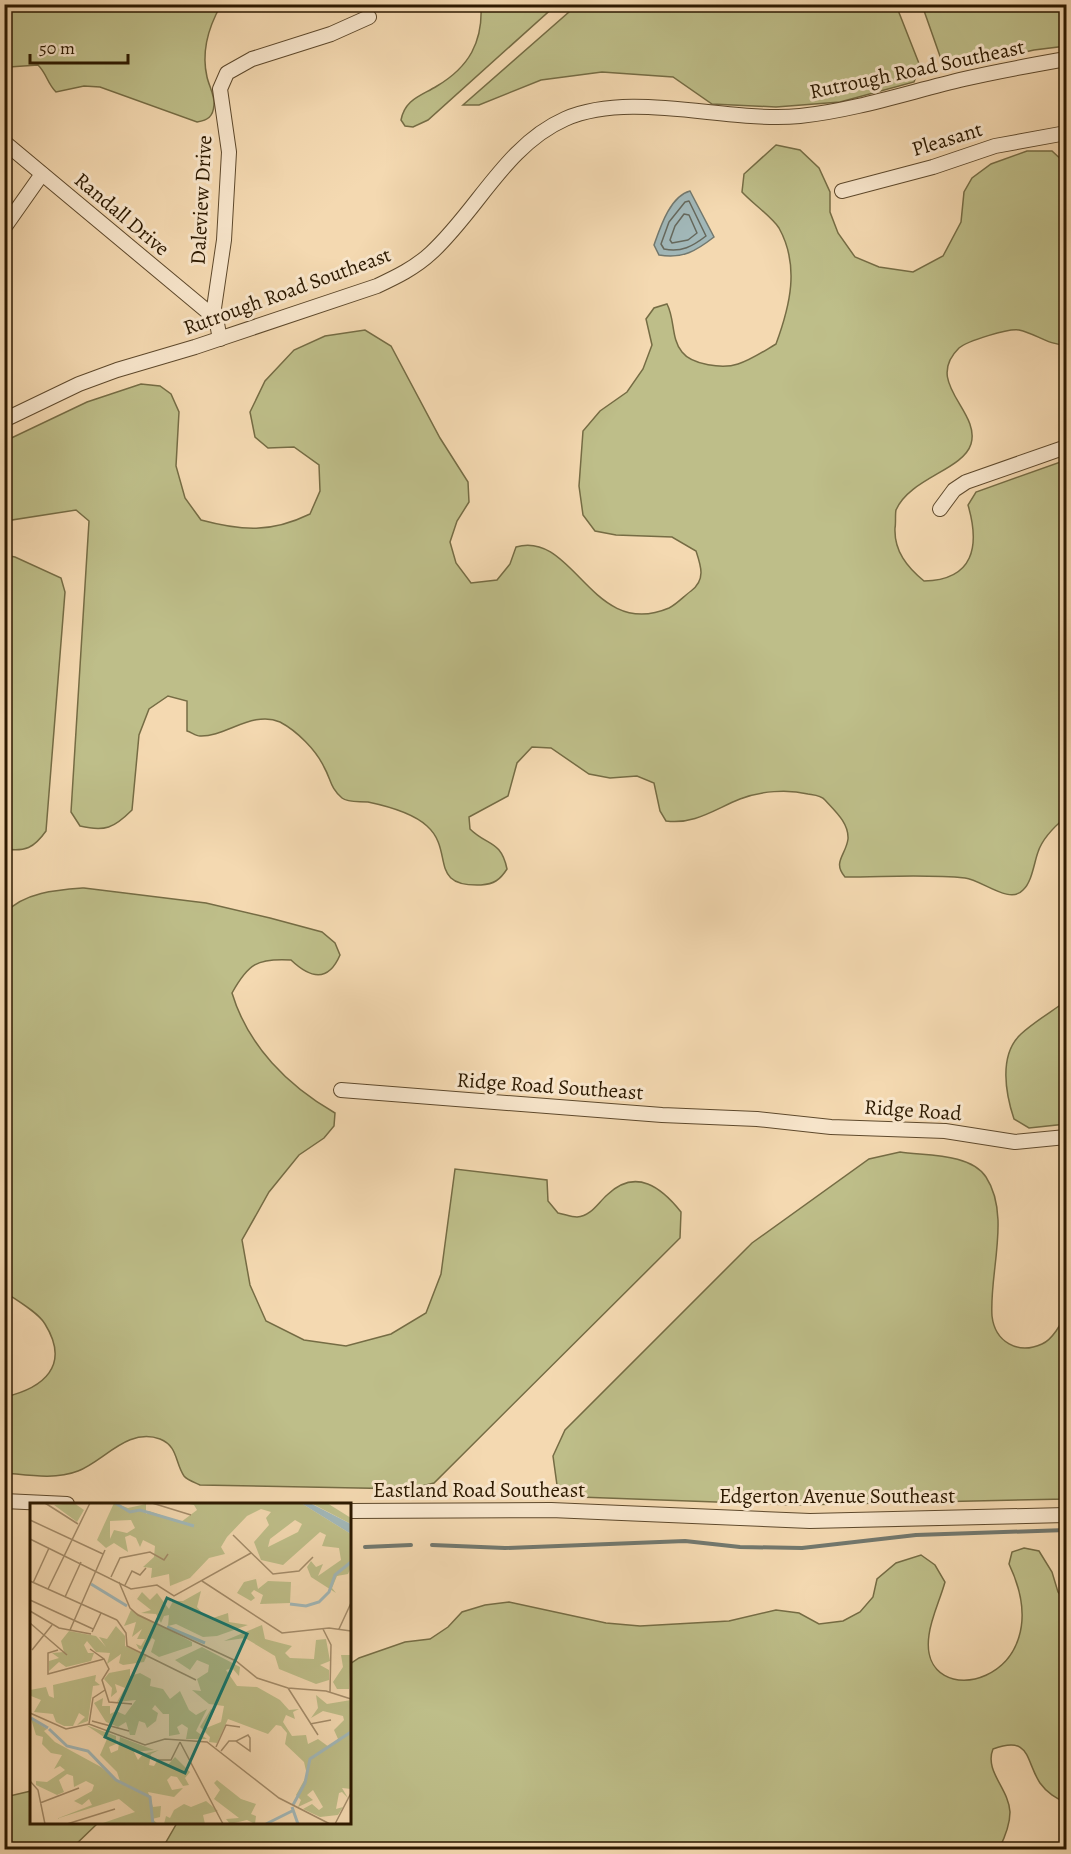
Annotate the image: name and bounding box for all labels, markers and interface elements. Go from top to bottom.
scale bar [30,27,128,65]
street label: Rutrough Road Southeast [807,33,1027,105]
text: 50 m [39,36,75,60]
street label: Pleasant [908,115,986,163]
street label: Daleview Drive [184,134,218,266]
street label: Randall Drive [68,166,176,262]
street label: Rutrough Road Southeast [179,240,395,342]
street label: Ridge Road Southeast [456,1066,644,1106]
street label: Ridge Road [863,1093,963,1127]
street label: Eastland Road Southeast [373,1476,585,1504]
street label: Edgerton Avenue Southeast [719,1482,955,1510]
inset map [30,1503,351,1824]

